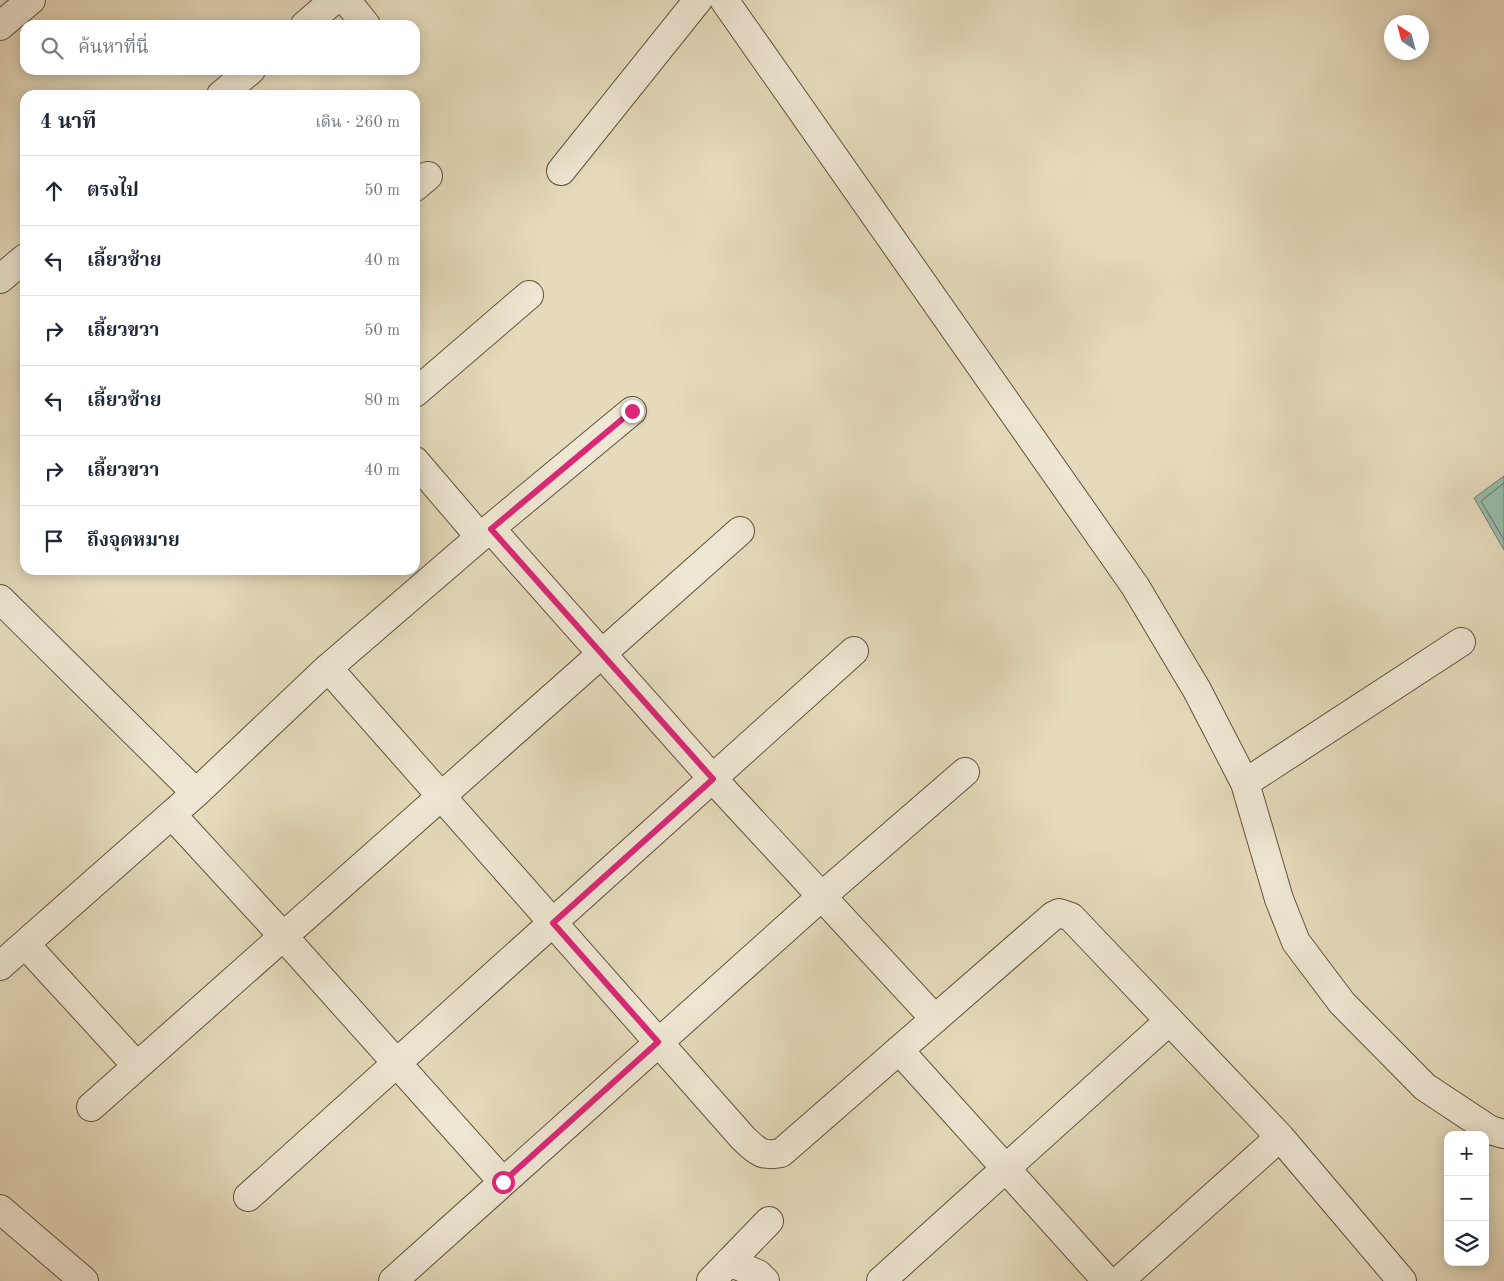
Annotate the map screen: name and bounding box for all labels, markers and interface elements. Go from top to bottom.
north arrow [1384,15,1429,60]
search box [20,20,420,75]
icon: search [38,34,66,62]
text: ค้นหาที่นี่ [78,39,149,58]
text: 4 นาที [40,112,96,133]
text: เดิน · 260 m [315,115,400,131]
icon: ahead [40,177,68,205]
text: ตรงไป [87,182,139,201]
text: 50 m [364,183,400,199]
icon: left [40,247,68,275]
text: เลี้ยวซ้าย [87,252,161,271]
text: 40 m [364,253,400,269]
icon: right [40,317,68,345]
text: เลี้ยวขวา [87,322,159,341]
text: 50 m [364,323,400,339]
icon: left [40,387,68,415]
text: เลี้ยวซ้าย [87,392,161,411]
text: 80 m [364,393,400,409]
route end [621,400,644,423]
icon: right [40,457,68,485]
text: เลี้ยวขวา [87,462,159,481]
text: 40 m [364,463,400,479]
icon: arrive [40,527,68,555]
text: ถึงจุดหมาย [87,532,180,551]
map controls [1444,1131,1489,1266]
button: + [1444,1131,1489,1176]
route start [492,1171,515,1194]
button: − [1444,1176,1489,1221]
button: layers [1444,1221,1489,1266]

